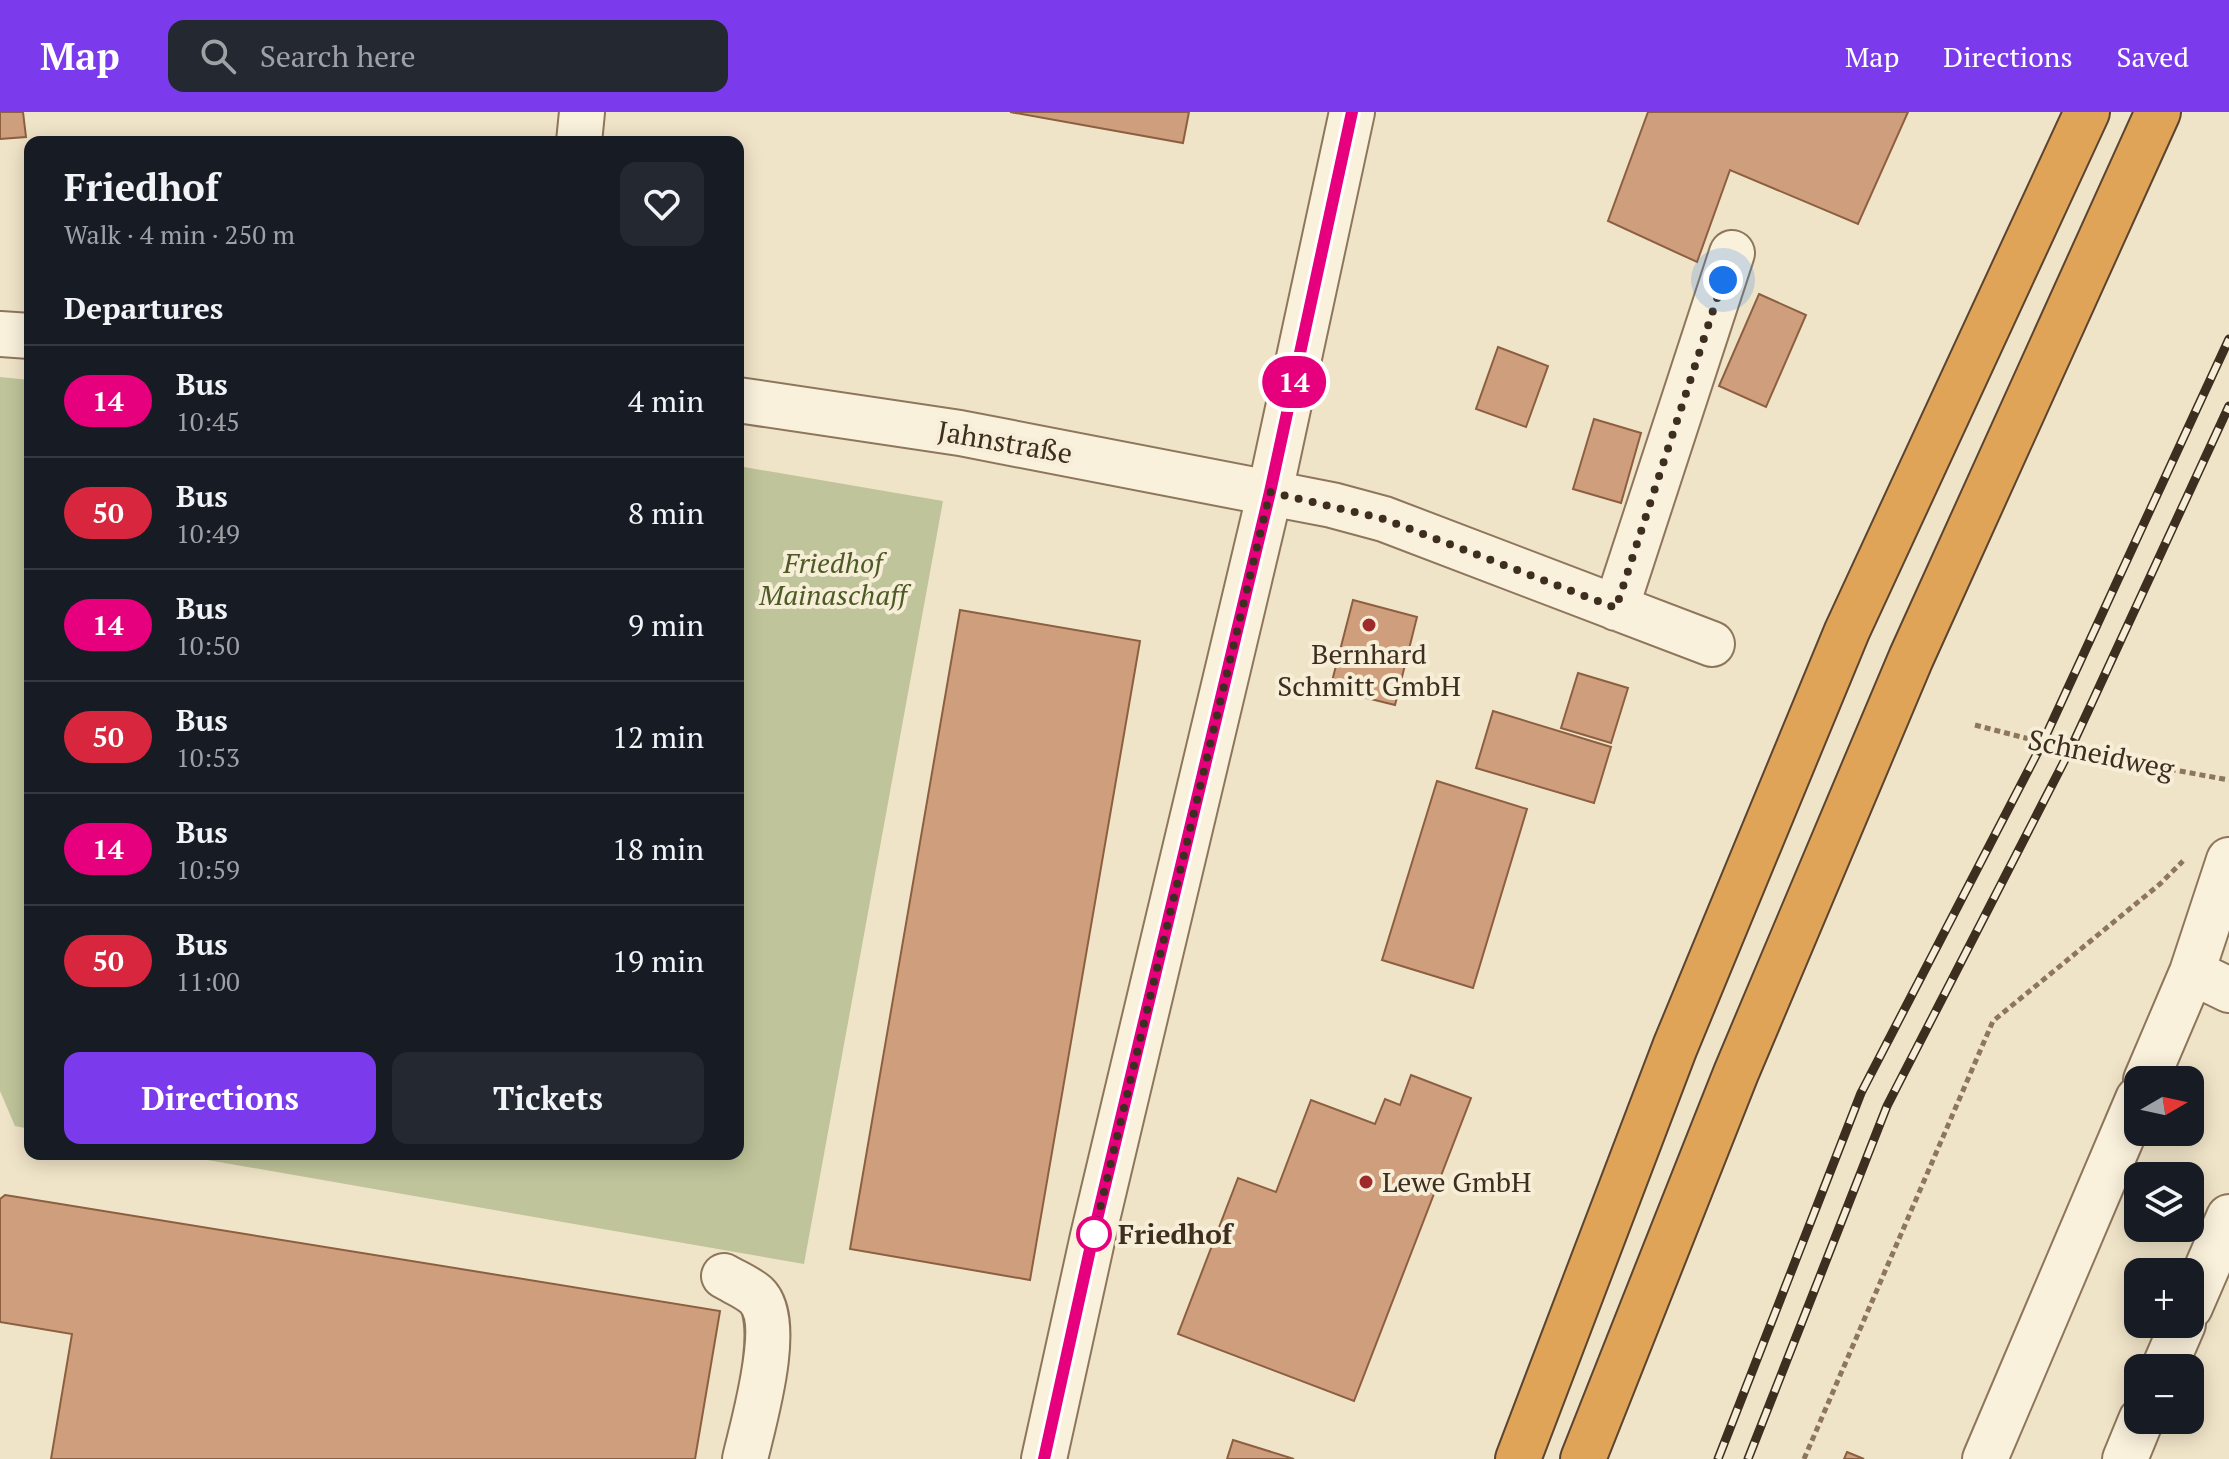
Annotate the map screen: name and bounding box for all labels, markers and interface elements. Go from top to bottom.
search box [168,20,728,92]
text: Map [40,31,120,81]
icon: search [196,34,240,78]
text: Search here [260,36,416,76]
text: Map [1845,38,1899,75]
text: Directions [1943,38,2073,75]
text: Saved [2117,38,2189,75]
text: Friedhof [64,162,219,212]
button: heart [620,162,704,246]
text: Walk · 4 min · 250 m [64,217,295,251]
your location [1703,260,1743,300]
text: Departures [64,288,223,328]
line badge: 14 [1258,356,1330,408]
text: 14 [1278,363,1310,400]
text: Bus [176,364,228,404]
text: 4 min [628,381,704,421]
text: 14 [92,382,124,419]
text: 10:45 [176,404,240,438]
street label: Jahnstraße [935,411,1075,472]
text: Bus [176,476,228,516]
text: 8 min [628,493,704,533]
text: 50 [92,494,124,531]
text: 10:49 [176,516,240,550]
park label: Friedhof Mainaschaff [758,544,912,613]
text: Bus [176,588,228,628]
text: 9 min [628,605,704,645]
text: 14 [92,606,124,643]
marker: Bernhard Schmitt GmbH [1360,616,1378,634]
text: 10:50 [176,628,240,662]
place label: Bernhard Schmitt GmbH [1277,635,1461,704]
text: Bus [176,700,228,740]
text: 12 min [612,717,704,757]
text: 50 [92,718,124,755]
street label: Schneidweg [2025,720,2179,787]
text: 10:53 [176,740,240,774]
text: Bus [176,812,228,852]
text: 18 min [612,829,704,869]
text: 14 [92,830,124,867]
text: 10:59 [176,852,240,886]
text: Bus [176,924,228,964]
text: 19 min [612,941,704,981]
text: 50 [92,942,124,979]
text: 11:00 [176,964,240,998]
button: Directions [64,1052,376,1144]
button: Tickets [392,1052,704,1144]
north arrow [2124,1066,2204,1146]
map controls [2124,1066,2204,1434]
button: layers [2124,1162,2204,1242]
place label: Lewe GmbH [1382,1163,1531,1200]
marker: Lewe GmbH [1357,1173,1375,1191]
place label: Friedhof [1118,1215,1235,1252]
marker: Friedhof [1077,1217,1111,1251]
button: + [2124,1258,2204,1338]
button: − [2124,1354,2204,1434]

